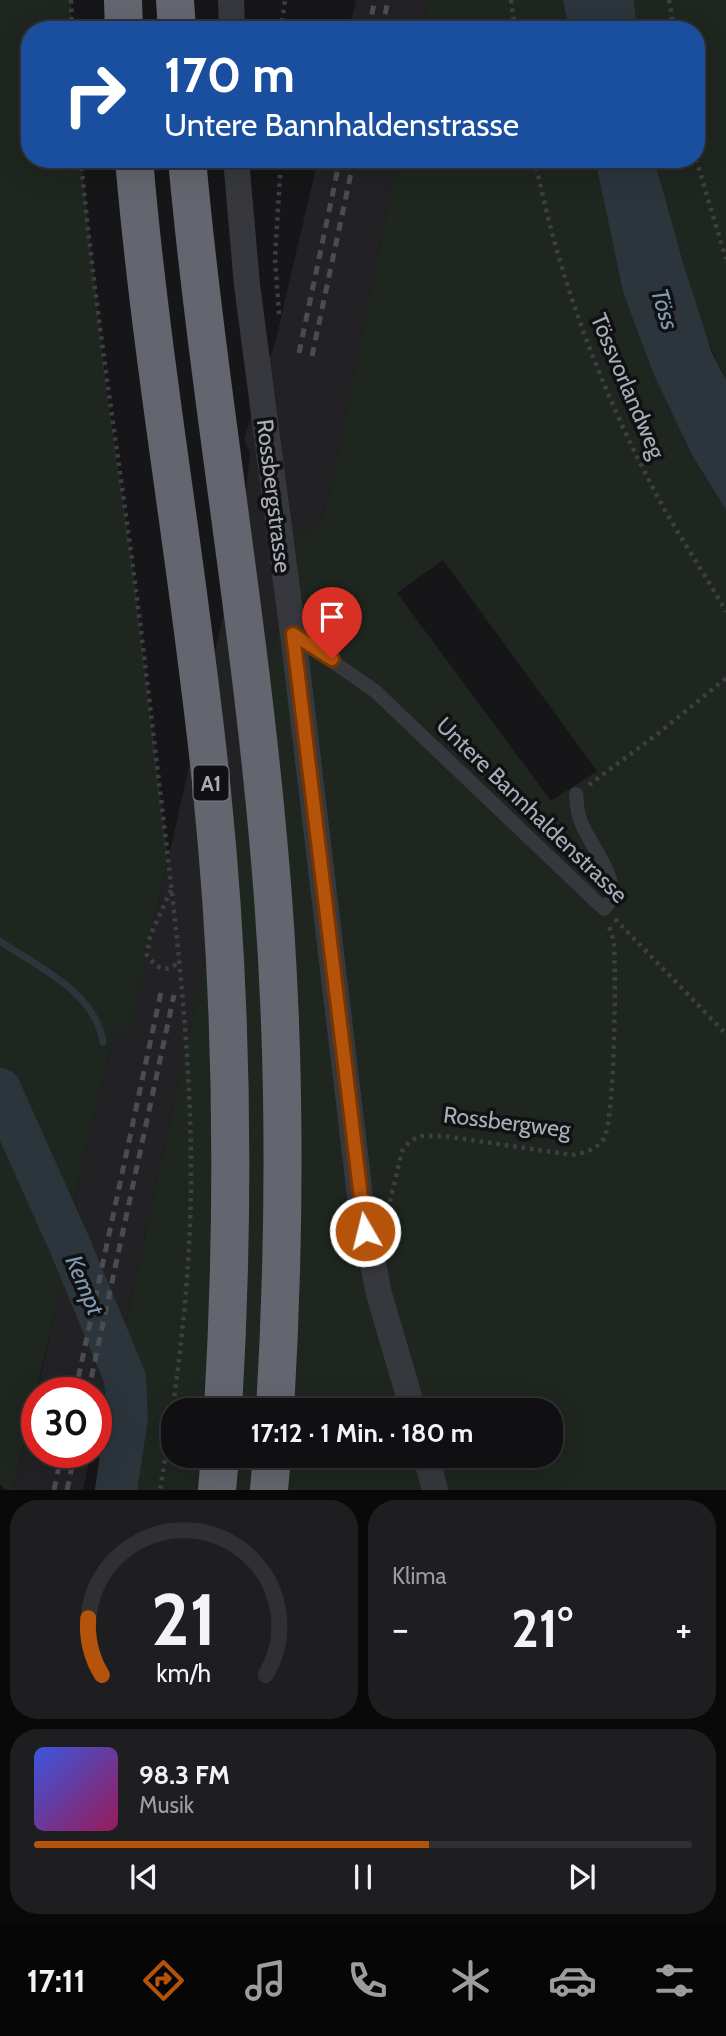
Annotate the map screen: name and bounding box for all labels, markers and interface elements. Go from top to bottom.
text: 170 m [164,45,295,104]
icon: right [49,49,140,140]
text: Untere Bannhaldenstrasse [164,105,519,144]
water label: Töss [645,285,685,333]
street label: Tössvorlandweg [585,309,671,463]
street label: Rossbergstrasse [251,418,297,575]
pin [302,587,362,659]
icon: arrive [313,598,351,636]
street label: Untere Bannhaldenstrasse [430,711,634,909]
road number: A1 [194,766,228,800]
street label: Rossbergweg [442,1100,573,1144]
position arrow [328,1194,402,1268]
water label: Kempt [59,1251,111,1320]
speed limit sign: 30 [21,1377,112,1468]
text: 17:12 · 1 Min. · 180 m [251,1417,473,1449]
text: Klima [392,1562,447,1590]
text: 21 [151,1576,217,1664]
text: 21° [511,1597,573,1660]
text: − [392,1605,409,1652]
text: + [675,1605,692,1652]
text: km/h [157,1658,211,1688]
text: 98.3 FM [139,1759,230,1791]
text: Musik [139,1791,194,1819]
icon: previous [125,1858,163,1896]
icon: pause [344,1858,382,1896]
icon: next [563,1858,601,1896]
icon: directions [139,1956,188,2005]
icon: music [241,1956,290,2005]
icon: phone [343,1956,392,2005]
icon: climate [446,1956,495,2005]
icon: car [548,1956,597,2005]
icon: filters [650,1956,699,2005]
text: 17:11 [27,1961,86,2000]

